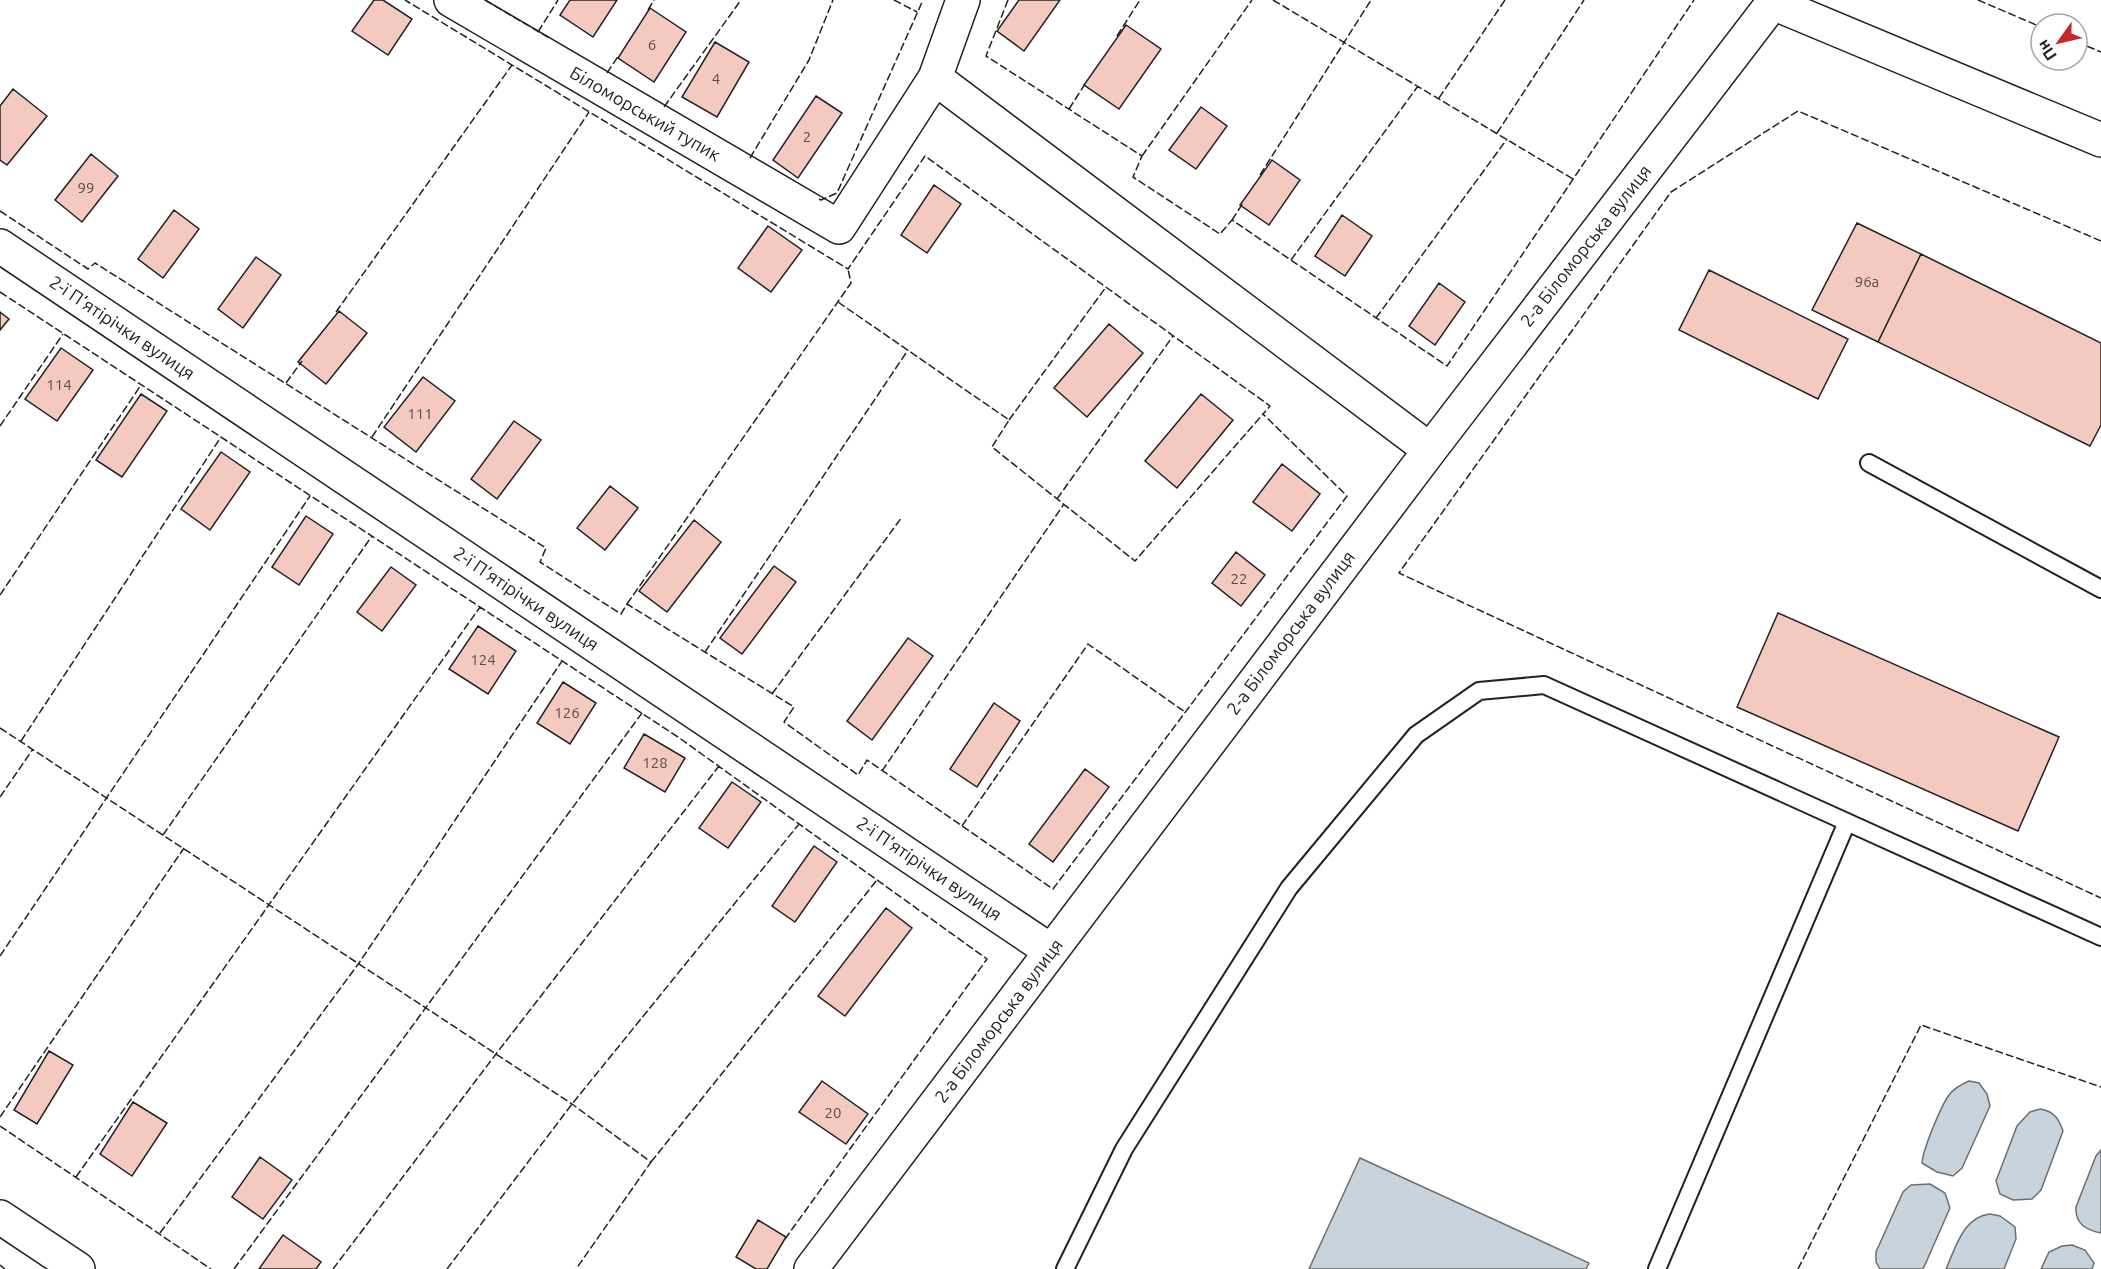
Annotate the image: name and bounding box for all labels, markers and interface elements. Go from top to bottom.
north arrow [2029,12,2089,72]
house number: 6 [648,36,656,53]
text: Пн [2033,37,2060,64]
street label: Біломорський тупик [567,62,724,164]
house number: 4 [712,70,720,87]
house number: 2 [803,128,811,145]
street label: 2-а Біломорська вулиця [1516,161,1654,330]
house number: 99 [78,179,94,196]
street label: 2-ї П’ятірічки вулиця [46,271,199,383]
house number: 96а [1855,273,1879,290]
house number: 114 [46,376,72,393]
house number: 111 [407,405,433,422]
street label: 2-ї П’ятірічки вулиця [450,542,603,654]
street label: 2-а Біломорська вулиця [1222,547,1358,718]
house number: 22 [1231,570,1247,587]
house number: 124 [470,651,496,668]
house number: 126 [554,704,580,721]
house number: 128 [642,754,668,771]
street label: 2-ї П’ятірічки вулиця [853,812,1006,924]
street label: 2-а Біломорська вулиця [930,935,1066,1106]
house number: 20 [825,1104,841,1121]

